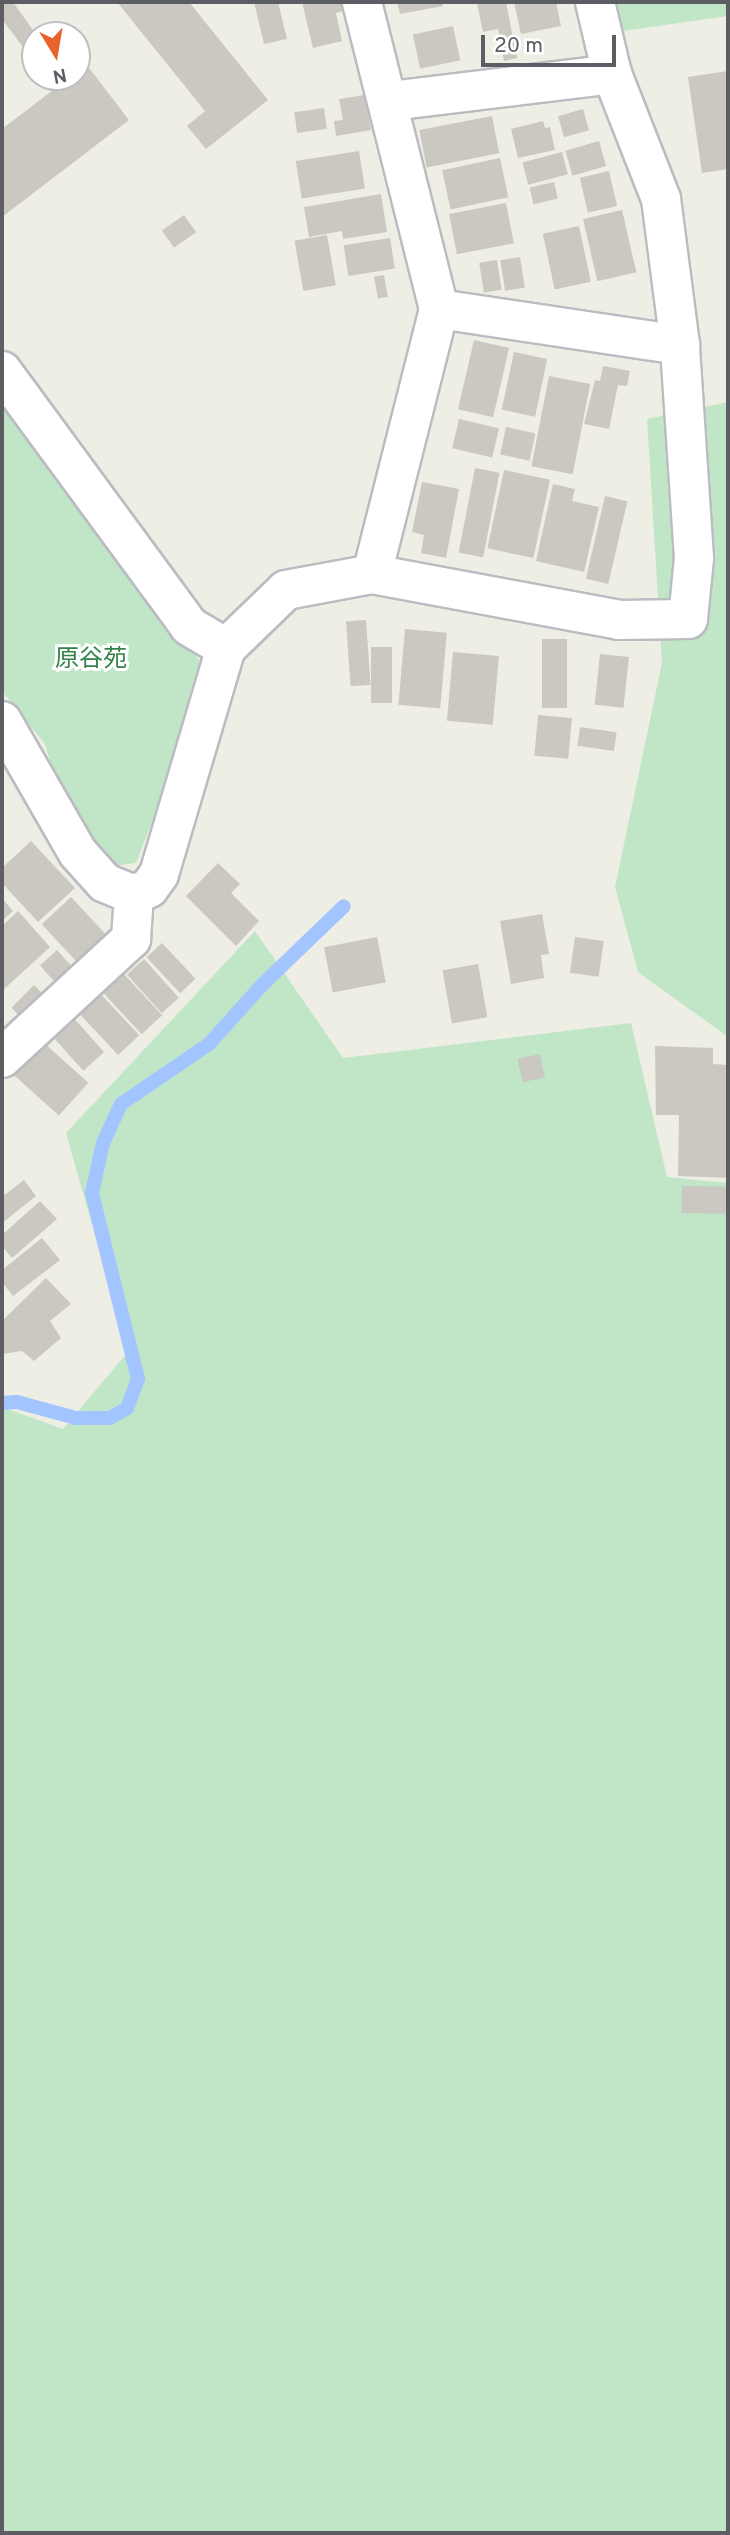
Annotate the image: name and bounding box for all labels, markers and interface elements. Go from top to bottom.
north arrow [21,21,91,91]
scale bar [485,21,620,65]
text: 20 m [494,33,543,60]
text: N [51,62,69,88]
park label: 原谷苑 [55,647,127,675]

